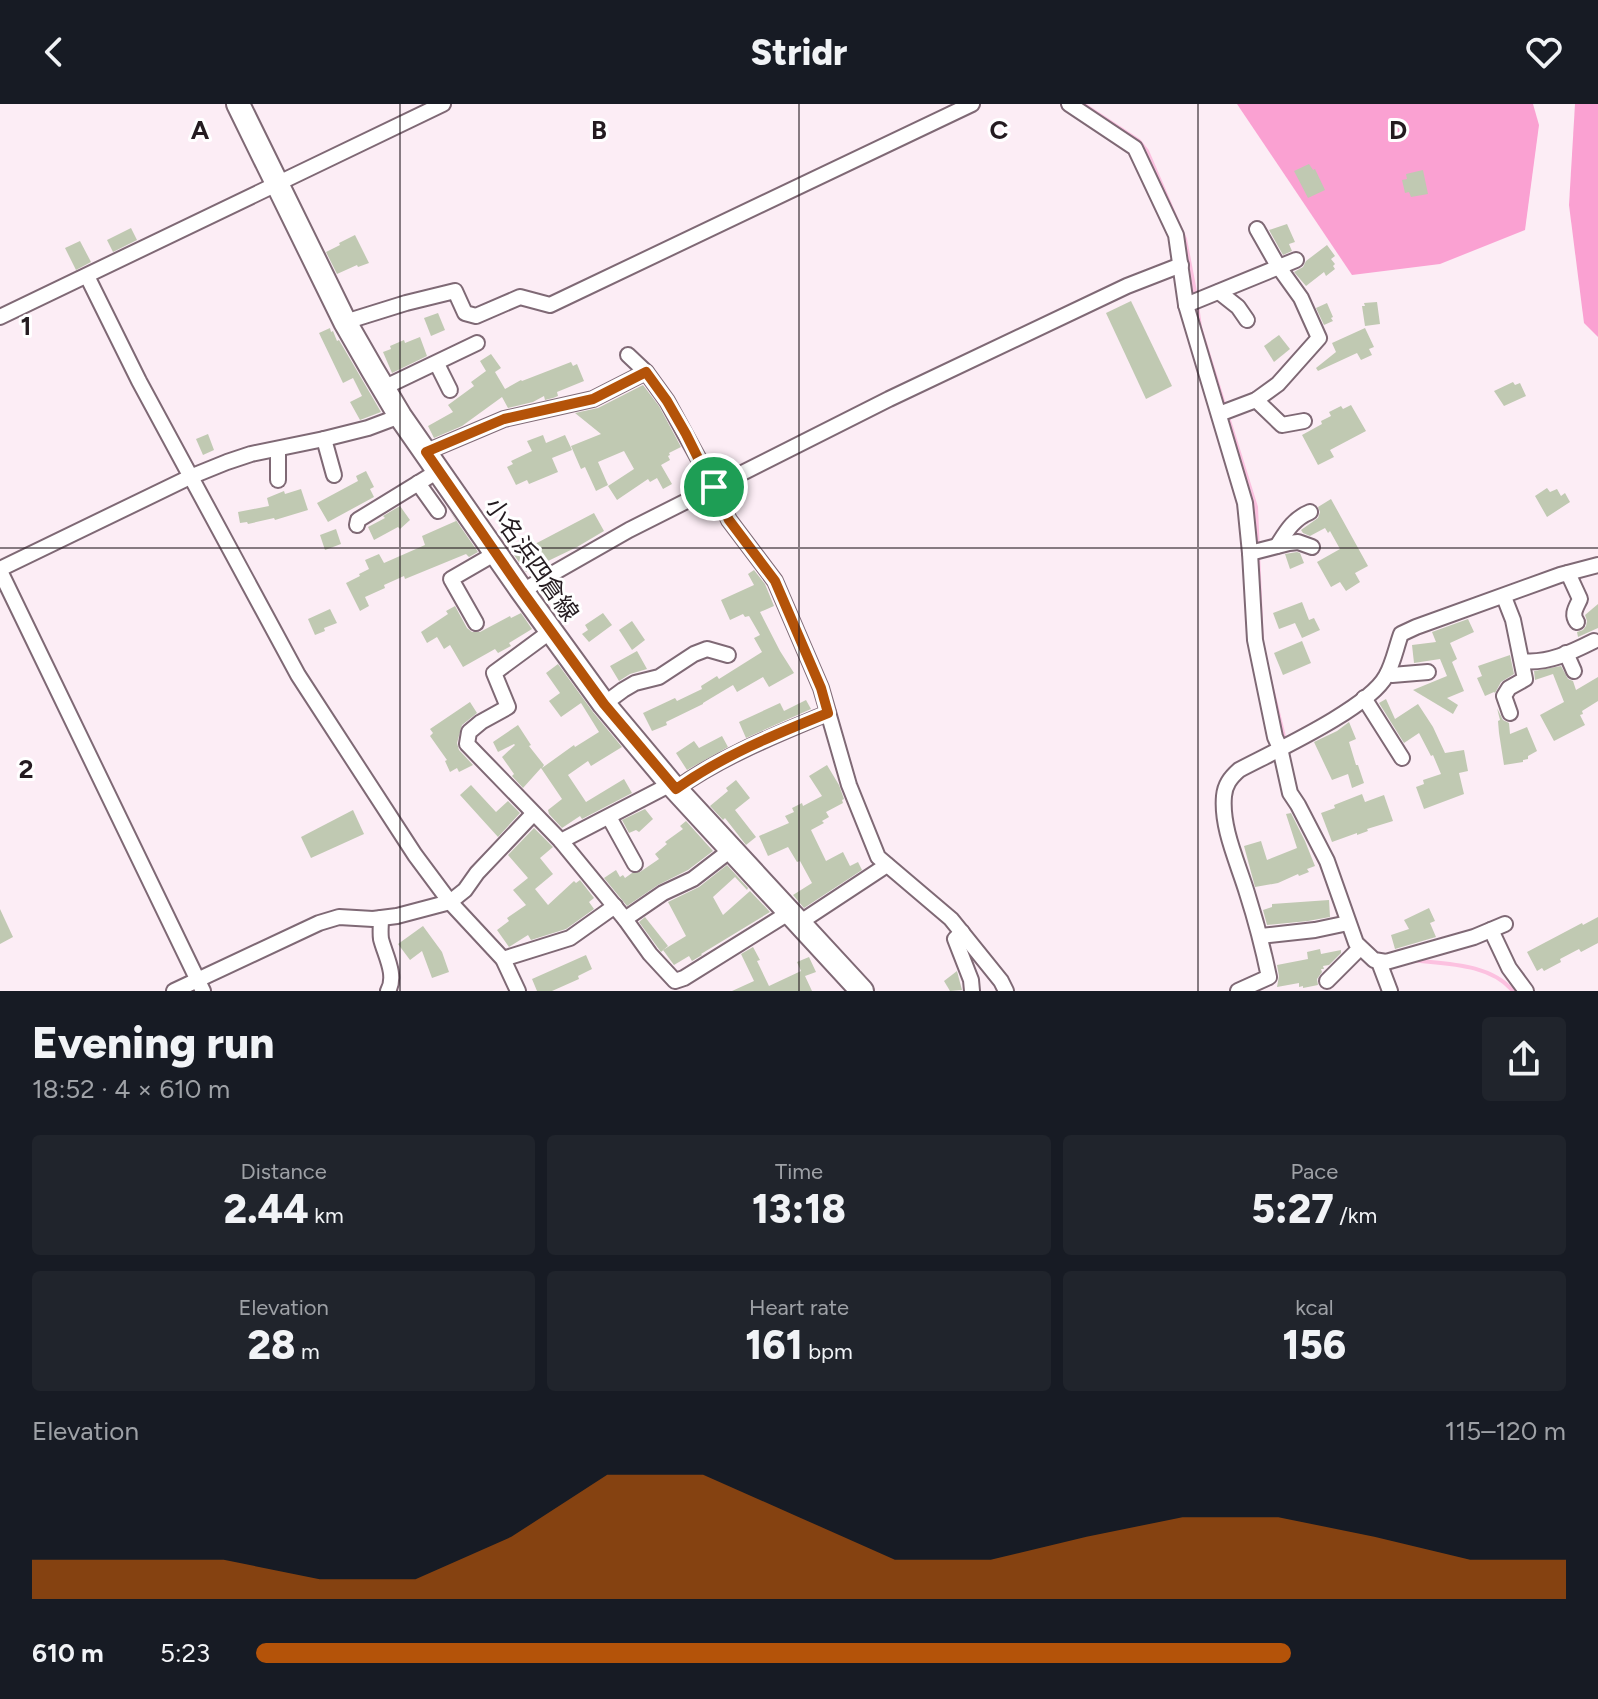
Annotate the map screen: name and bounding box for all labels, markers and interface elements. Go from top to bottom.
icon: back [32,30,76,74]
icon: heart [1522,30,1566,74]
text: Stridr [751,31,847,74]
text: A [191,114,210,146]
text: B [591,114,607,146]
text: C [990,114,1009,146]
text: D [1389,114,1407,146]
text: 1 [21,310,31,342]
pin [680,453,748,521]
icon: arrive [692,465,736,509]
street label: 小名浜四倉線 [479,492,585,626]
text: 2 [18,753,34,785]
text: Evening run [32,1016,274,1069]
button: share [1482,1017,1566,1101]
text: 18:52 · 4 × 610 m [32,1073,230,1105]
text: Distance [241,1158,327,1185]
text: Time [775,1158,823,1185]
text: Pace [1291,1158,1338,1185]
text: 2.44 [224,1185,309,1233]
text: 13:18 [752,1185,846,1233]
text: 5:27 [1251,1185,1334,1233]
text: km [309,1202,344,1229]
text: /km [1334,1202,1377,1229]
text: Elevation [238,1294,329,1321]
text: Heart rate [749,1294,849,1321]
text: kcal [1295,1294,1334,1321]
text: 28 [248,1321,296,1369]
text: 161 [745,1321,803,1369]
text: 156 [1282,1321,1346,1369]
text: m [296,1338,320,1365]
text: bpm [803,1338,853,1365]
text: Elevation [32,1415,139,1447]
text: 115–120 m [1445,1415,1566,1447]
text: 610 m [32,1637,104,1669]
text: 5:23 [160,1637,210,1669]

